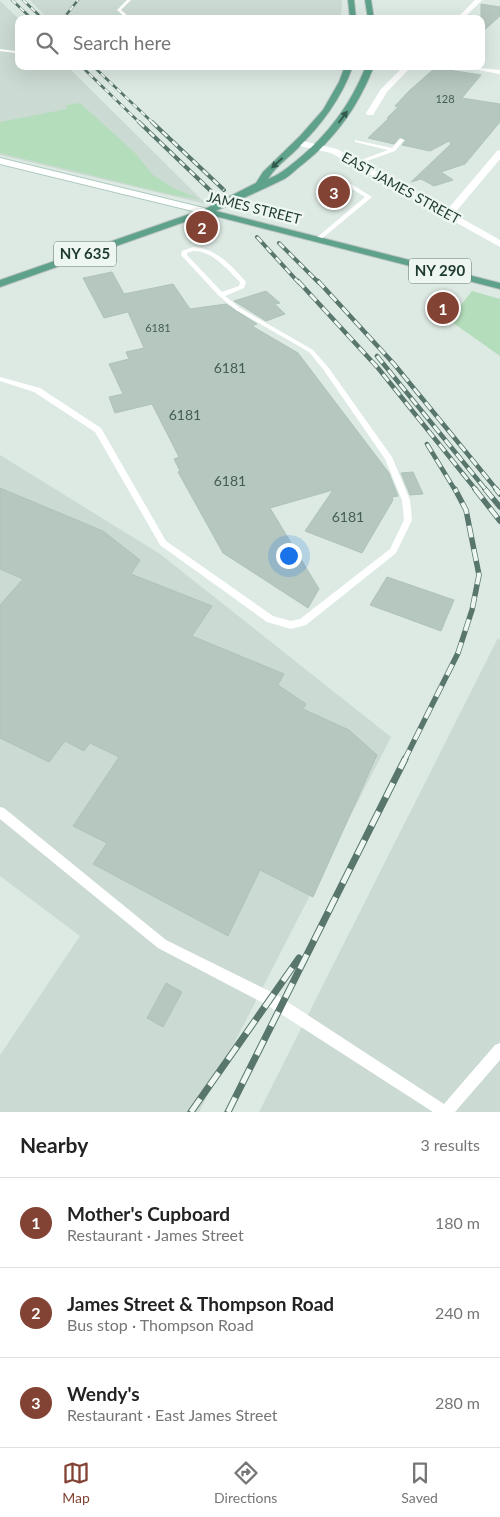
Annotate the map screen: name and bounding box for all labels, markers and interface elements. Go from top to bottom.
search box [15,15,485,70]
icon: search [33,29,61,57]
text: Search here [73,31,171,54]
house number: 128 [435,92,455,105]
one-way arrow [338,111,349,124]
street label: EAST JAMES STREET [339,148,464,228]
one-way arrow [272,157,284,169]
pin: 3 [318,173,350,211]
street label: JAMES STREET [205,188,304,228]
pin: 2 [186,208,218,246]
road number: NY 635 [54,242,116,266]
road number: NY 290 [409,258,471,284]
pin: 1 [427,289,459,327]
house number: 6181 [145,321,171,334]
house number: 6181 [214,359,246,376]
house number: 6181 [169,406,201,423]
house number: 6181 [214,472,246,489]
house number: 6181 [332,508,364,525]
your location [276,543,302,569]
text: Nearby [20,1132,88,1157]
text: 3 results [420,1135,480,1154]
text: Mother's Cupboard [67,1202,230,1225]
text: 1 [31,1213,41,1232]
text: 180 m [435,1213,480,1232]
text: Restaurant · James Street [67,1225,244,1244]
text: James Street & Thompson Road [67,1292,334,1315]
text: 2 [31,1303,41,1322]
text: 240 m [435,1303,480,1322]
text: Bus stop · Thompson Road [67,1315,254,1334]
text: Wendy's [67,1382,140,1405]
text: 3 [31,1393,41,1412]
text: 280 m [435,1393,480,1412]
text: Restaurant · East James Street [67,1405,278,1424]
tab: Map [62,1459,90,1506]
tab: Directions [214,1459,277,1506]
tab: Saved [401,1459,438,1506]

